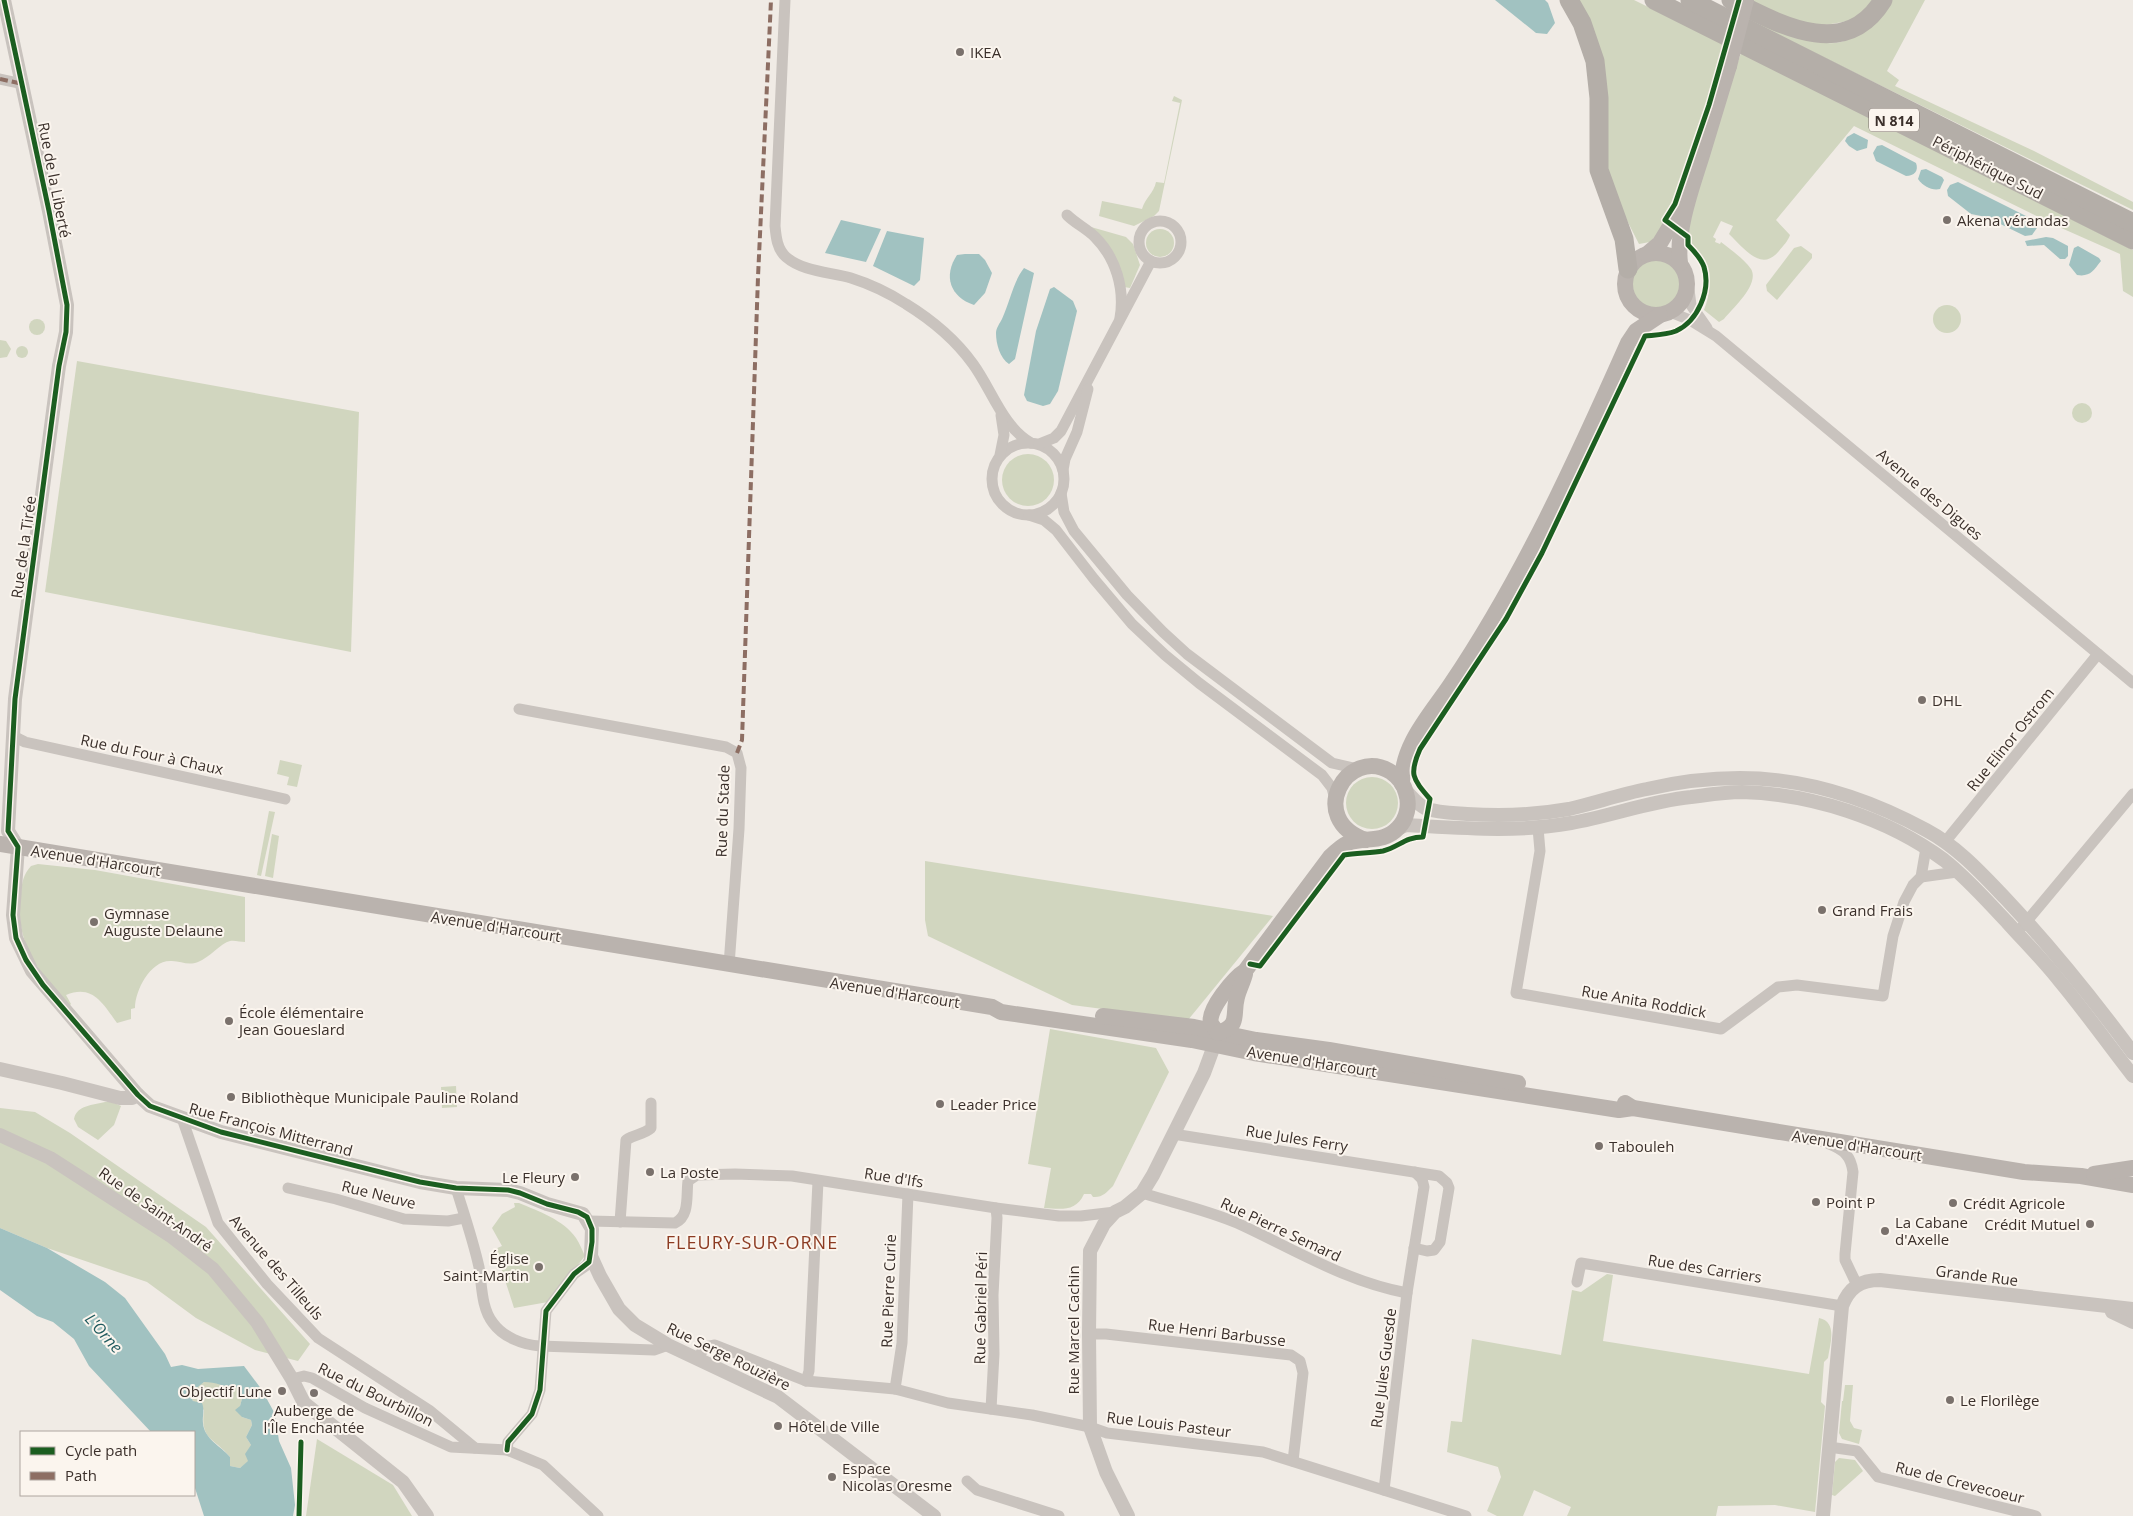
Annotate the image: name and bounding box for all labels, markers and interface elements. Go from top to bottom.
place label: IKEA [970,42,1002,62]
marker: IKEA [954,46,966,58]
road number: N 814 [1869,108,1919,132]
street label: Rue de la Liberté [34,120,76,240]
street label: Périphérique Sud [1929,131,2047,203]
place label: Akena vérandas [1957,210,2068,230]
marker: Akena vérandas [1941,214,1953,226]
street label: Avenue des Digues [1873,444,1987,544]
street label: Rue de la Tirée [6,494,40,600]
street label: Rue Elinor Ostrom [1962,683,2058,795]
place label: DHL [1932,690,1962,710]
marker: DHL [1916,694,1928,706]
street label: Rue du Four à Chaux [79,729,225,779]
street label: Rue du Stade [710,764,734,858]
street label: Avenue d'Harcourt [30,840,162,880]
place label: Grand Frais [1832,900,1913,920]
place label: Gymnase Auguste Delaune [104,903,223,940]
marker: Grand Frais [1816,904,1828,916]
street label: Avenue d'Harcourt [430,906,562,946]
marker: Gymnase Auguste Delaune [88,916,100,928]
street label: Avenue d'Harcourt [829,972,961,1012]
street label: Rue Anita Roddick [1580,980,1708,1022]
place label: École élémentaire Jean Goueslard [237,1002,364,1039]
marker: École élémentaire Jean Goueslard [223,1015,235,1027]
street label: Avenue d'Harcourt [1246,1041,1378,1081]
place label: Bibliothèque Municipale Pauline Roland [241,1087,519,1107]
marker: Bibliothèque Municipale Pauline Roland [225,1091,237,1103]
place label: Leader Price [950,1094,1037,1114]
street label: Rue François Mitterrand [187,1098,355,1160]
marker: Leader Price [934,1098,946,1110]
street label: Rue Jules Ferry [1244,1120,1350,1156]
street label: Avenue d'Harcourt [1791,1125,1923,1165]
place label: Tabouleh [1609,1136,1674,1156]
marker: Tabouleh [1593,1140,1605,1152]
street label: Rue de Saint-André [95,1162,217,1256]
place label: La Poste [660,1162,719,1182]
street label: Rue d'Ifs [863,1162,925,1192]
marker: La Poste [644,1166,656,1178]
place label: Le Fleury [502,1167,565,1187]
marker: Le Fleury [569,1171,581,1183]
street label: Rue Neuve [340,1175,418,1213]
street label: Rue Pierre Semard [1218,1192,1344,1266]
place label: Point P [1826,1192,1875,1212]
place label: Crédit Agricole [1963,1193,2065,1213]
marker: Point P [1810,1196,1822,1208]
marker: Crédit Agricole [1947,1197,1959,1209]
street label: Avenue des Tilleuls [226,1210,328,1324]
place label: La Cabane d'Axelle [1895,1212,1968,1249]
place label: Crédit Mutuel [1984,1214,2080,1234]
marker: Crédit Mutuel [2084,1218,2096,1230]
marker: La Cabane d'Axelle [1879,1225,1891,1237]
district label: FLEURY-SUR-ORNE [666,1230,838,1254]
street label: Rue Pierre Curie [876,1234,900,1348]
place label: Église Saint-Martin [443,1248,529,1285]
street label: Rue des Carriers [1647,1249,1763,1287]
street label: Rue Gabriel Péri [969,1252,991,1364]
street label: Grande Rue [1935,1260,2019,1290]
marker: Église Saint-Martin [533,1261,545,1273]
street label: Rue Marcel Cachin [1063,1265,1083,1395]
street label: Rue Jules Guesde [1366,1307,1400,1429]
water label: L'Orne [80,1308,128,1358]
street label: Rue Henri Barbusse [1147,1314,1287,1350]
street label: Rue Serge Rouzière [664,1317,794,1395]
street label: Rue du Bourbillon [315,1357,437,1431]
place label: Objectif Lune [179,1381,272,1401]
marker: Objectif Lune [276,1385,288,1397]
marker: Auberge de l'Île Enchantée [308,1387,320,1399]
place label: Le Florilège [1960,1390,2039,1410]
marker: Le Florilège [1944,1394,1956,1406]
place label: Auberge de l'Île Enchantée [263,1400,365,1437]
street label: Rue Louis Pasteur [1106,1406,1232,1442]
place label: Hôtel de Ville [788,1416,880,1436]
marker: Hôtel de Ville [772,1420,784,1432]
legend [20,1431,195,1496]
text: Cycle path [65,1440,137,1460]
street label: Rue de Crevecoeur [1893,1456,2027,1508]
place label: Espace Nicolas Oresme [842,1458,952,1495]
text: Path [65,1465,97,1485]
marker: Espace Nicolas Oresme [826,1471,838,1483]

